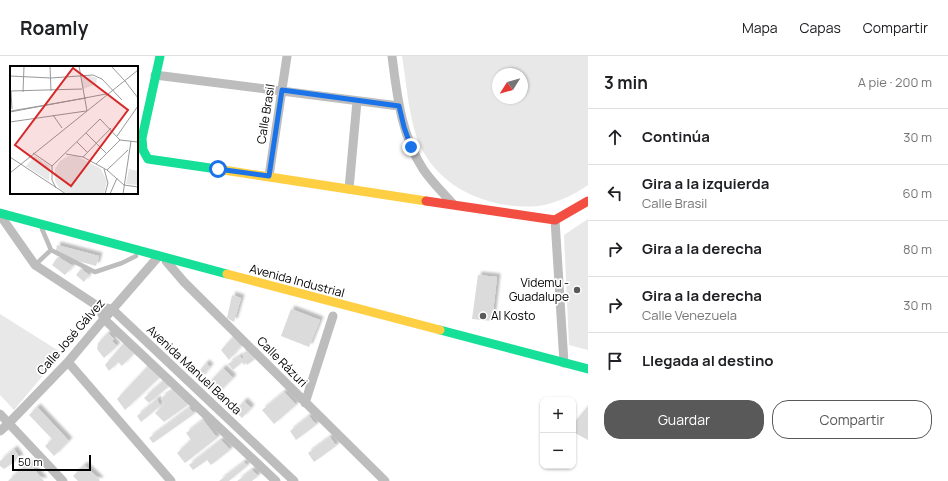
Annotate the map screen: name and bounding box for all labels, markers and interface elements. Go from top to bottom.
text: Roamly [20,15,88,41]
text: Mapa [742,18,778,37]
text: Capas [800,18,841,37]
text: Compartir [863,18,928,37]
inset map [10,66,138,194]
north arrow [492,68,528,104]
text: 3 min [604,71,648,94]
text: A pie · 200 m [858,73,932,91]
street label: Calle Brasil [252,83,279,145]
icon: ahead [604,126,626,148]
text: Continúa [642,126,710,147]
text: 30 m [903,128,932,146]
route end [402,138,420,156]
route start [209,160,227,178]
text: Gira a la izquierda [642,173,769,194]
icon: left [604,182,626,204]
text: 60 m [902,184,932,202]
text: Calle Brasil [642,194,707,212]
icon: right [604,238,626,260]
text: Gira a la derecha [642,238,762,259]
text: 80 m [903,240,932,258]
street label: Avenida Industrial [248,260,347,301]
place label: Videmu - Guadalupe [509,274,569,305]
marker: Videmu - Guadalupe [572,285,582,295]
text: Gira a la derecha [642,285,762,306]
icon: right [604,294,626,316]
street label: Calle José Gálvez [33,295,108,378]
text: 30 m [903,296,932,314]
text: Calle Venezuela [642,306,737,324]
place label: Al Kosto [491,307,535,324]
marker: Al Kosto [478,311,488,321]
street label: Avenida Manuel Banda [143,321,245,418]
street label: Calle Rázuri [253,333,311,391]
icon: arrive [604,350,626,372]
text: Llegada al destino [642,350,774,371]
map controls [540,397,576,469]
button: + [540,397,576,433]
button: Guardar [604,400,764,439]
button: Compartir [772,400,932,439]
button: − [540,433,576,469]
scale bar [12,453,91,472]
text: 50 m [18,454,43,469]

